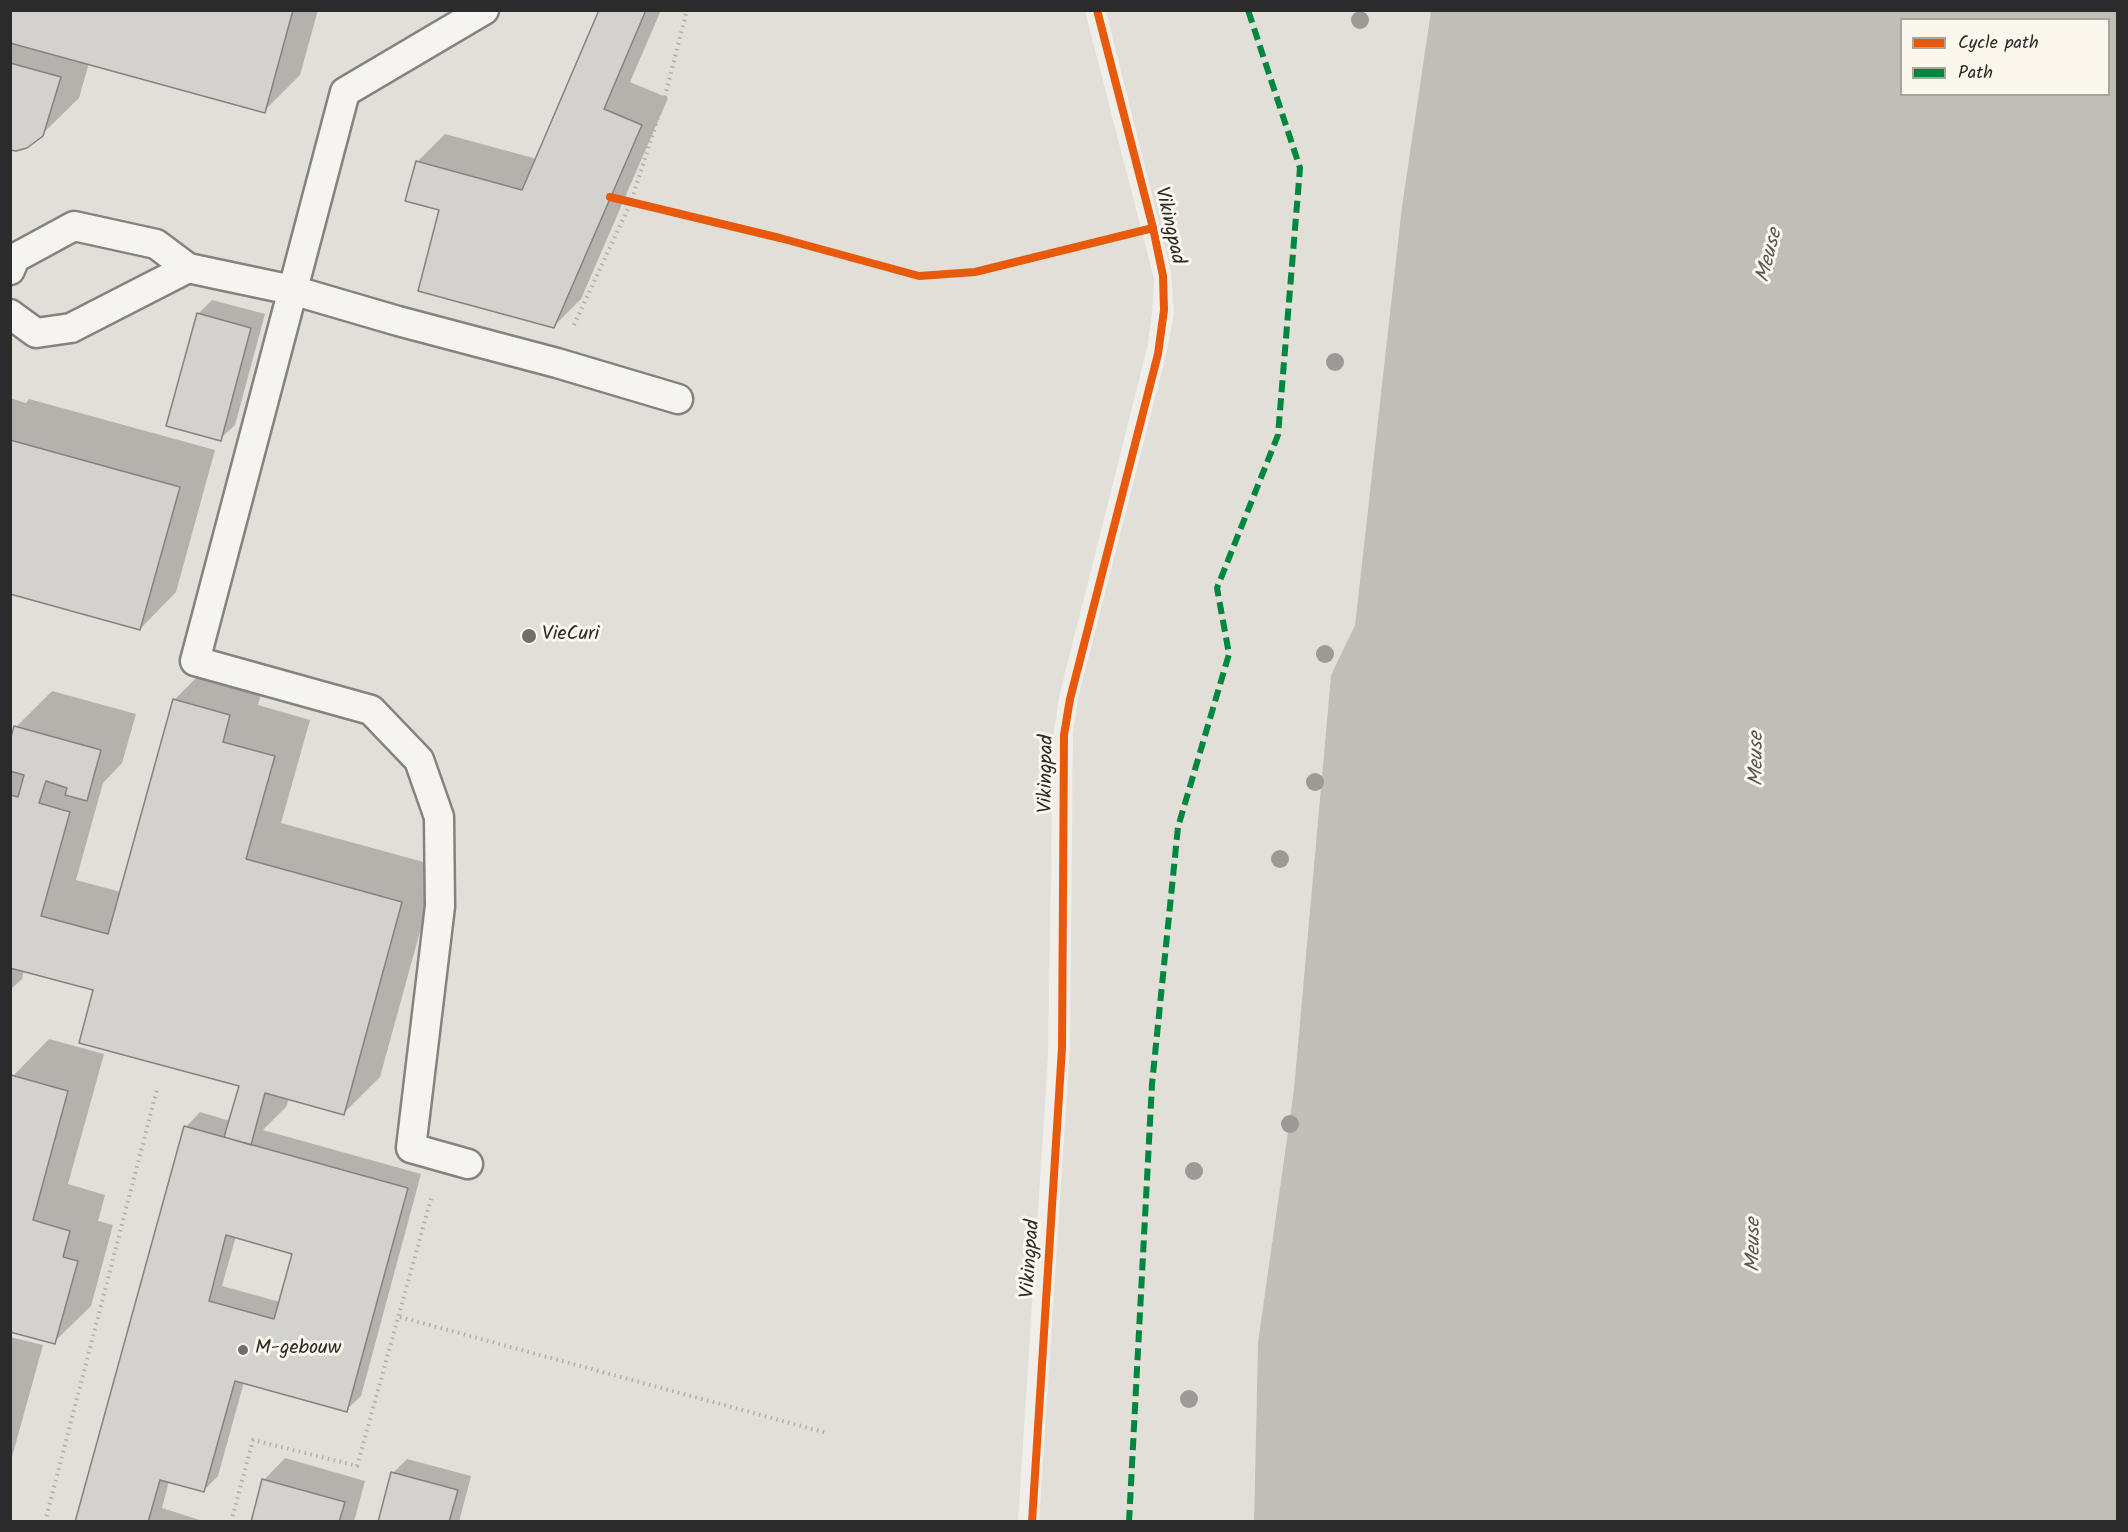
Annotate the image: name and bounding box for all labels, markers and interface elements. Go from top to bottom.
legend [1900,18,2110,96]
text: Cycle path [1958,29,2039,58]
text: Path [1958,59,1993,88]
street label: Vikingpad [1147,185,1189,267]
water label: Meuse [1752,227,1790,285]
place label: VieCuri [542,624,599,648]
marker: VieCuri [520,627,538,645]
water label: Meuse [1745,732,1771,786]
street label: Vikingpad [1035,734,1061,814]
water label: Meuse [1742,1218,1768,1272]
street label: Vikingpad [1017,1219,1047,1299]
place label: M-gebouw [255,1338,341,1362]
marker: M-gebouw [236,1343,250,1357]

